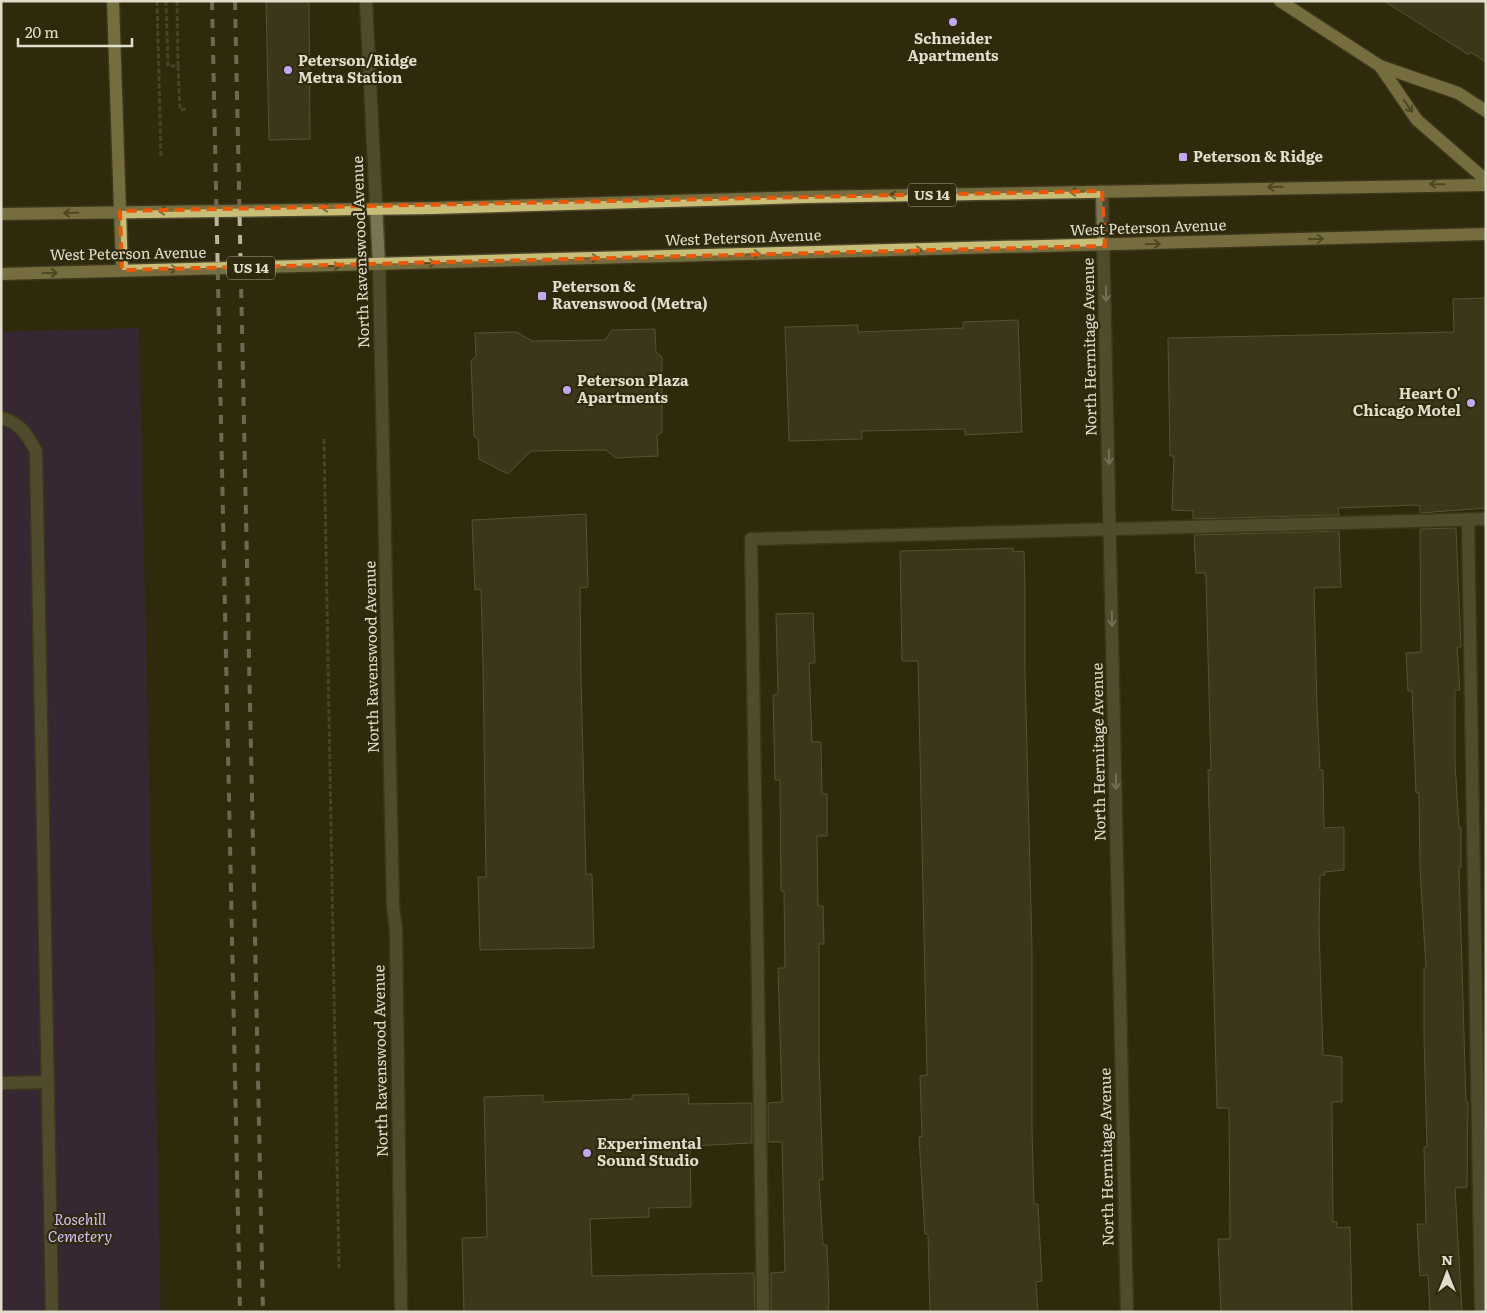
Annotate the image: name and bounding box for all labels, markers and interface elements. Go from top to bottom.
scale bar [18,15,131,47]
marker: Schneider Apartments [947,16,959,28]
text: 20 m [25,20,59,43]
place label: Schneider Apartments [907,26,999,66]
place label: Peterson/Ridge Metra Station [298,48,417,88]
marker: Peterson/Ridge Metra Station [282,64,294,76]
one-way arrow [1403,99,1413,113]
place label: Peterson & Ridge [1193,144,1324,167]
marker: Peterson & Ridge [1177,151,1189,163]
street label: North Ravenswood Avenue [345,155,374,349]
one-way arrow [1429,179,1446,189]
one-way arrow [1267,183,1283,192]
road number: US 14 [908,184,956,206]
one-way arrow [1069,187,1085,196]
one-way arrow [889,191,905,200]
one-way arrow [321,203,338,213]
one-way arrow [159,206,175,216]
one-way arrow [63,208,79,217]
street label: West Peterson Avenue [1069,212,1227,241]
street label: West Peterson Avenue [664,222,822,251]
one-way arrow [1308,234,1324,244]
one-way arrow [1145,239,1161,249]
street label: West Peterson Avenue [49,240,207,265]
one-way arrow [907,245,923,255]
one-way arrow [744,249,761,259]
one-way arrow [582,254,598,263]
road number: US 14 [227,256,275,280]
street label: North Hermitage Avenue [1075,257,1102,436]
one-way arrow [420,258,436,268]
one-way arrow [324,261,341,271]
one-way arrow [162,265,178,274]
one-way arrow [42,268,58,277]
place label: Peterson & Ravenswood (Metra) [552,274,708,314]
one-way arrow [1101,286,1110,302]
marker: Peterson & Ravenswood (Metra) [536,290,548,302]
place label: Peterson Plaza Apartments [577,368,689,408]
place label: Heart O' Chicago Motel [1353,381,1462,421]
marker: Peterson Plaza Apartments [561,384,573,396]
marker: Heart O' Chicago Motel [1465,397,1477,409]
one-way arrow [1104,448,1114,465]
street label: North Ravenswood Avenue [357,560,384,753]
one-way arrow [1107,611,1117,627]
street label: North Hermitage Avenue [1084,662,1111,841]
one-way arrow [1111,774,1120,790]
street label: North Ravenswood Avenue [366,964,393,1157]
street label: North Hermitage Avenue [1092,1067,1119,1246]
place label: Experimental Sound Studio [597,1131,702,1171]
marker: Experimental Sound Studio [581,1147,593,1159]
park label: Rosehill Cemetery [48,1207,112,1247]
north arrow [1422,1248,1472,1298]
text: N [1441,1249,1453,1269]

